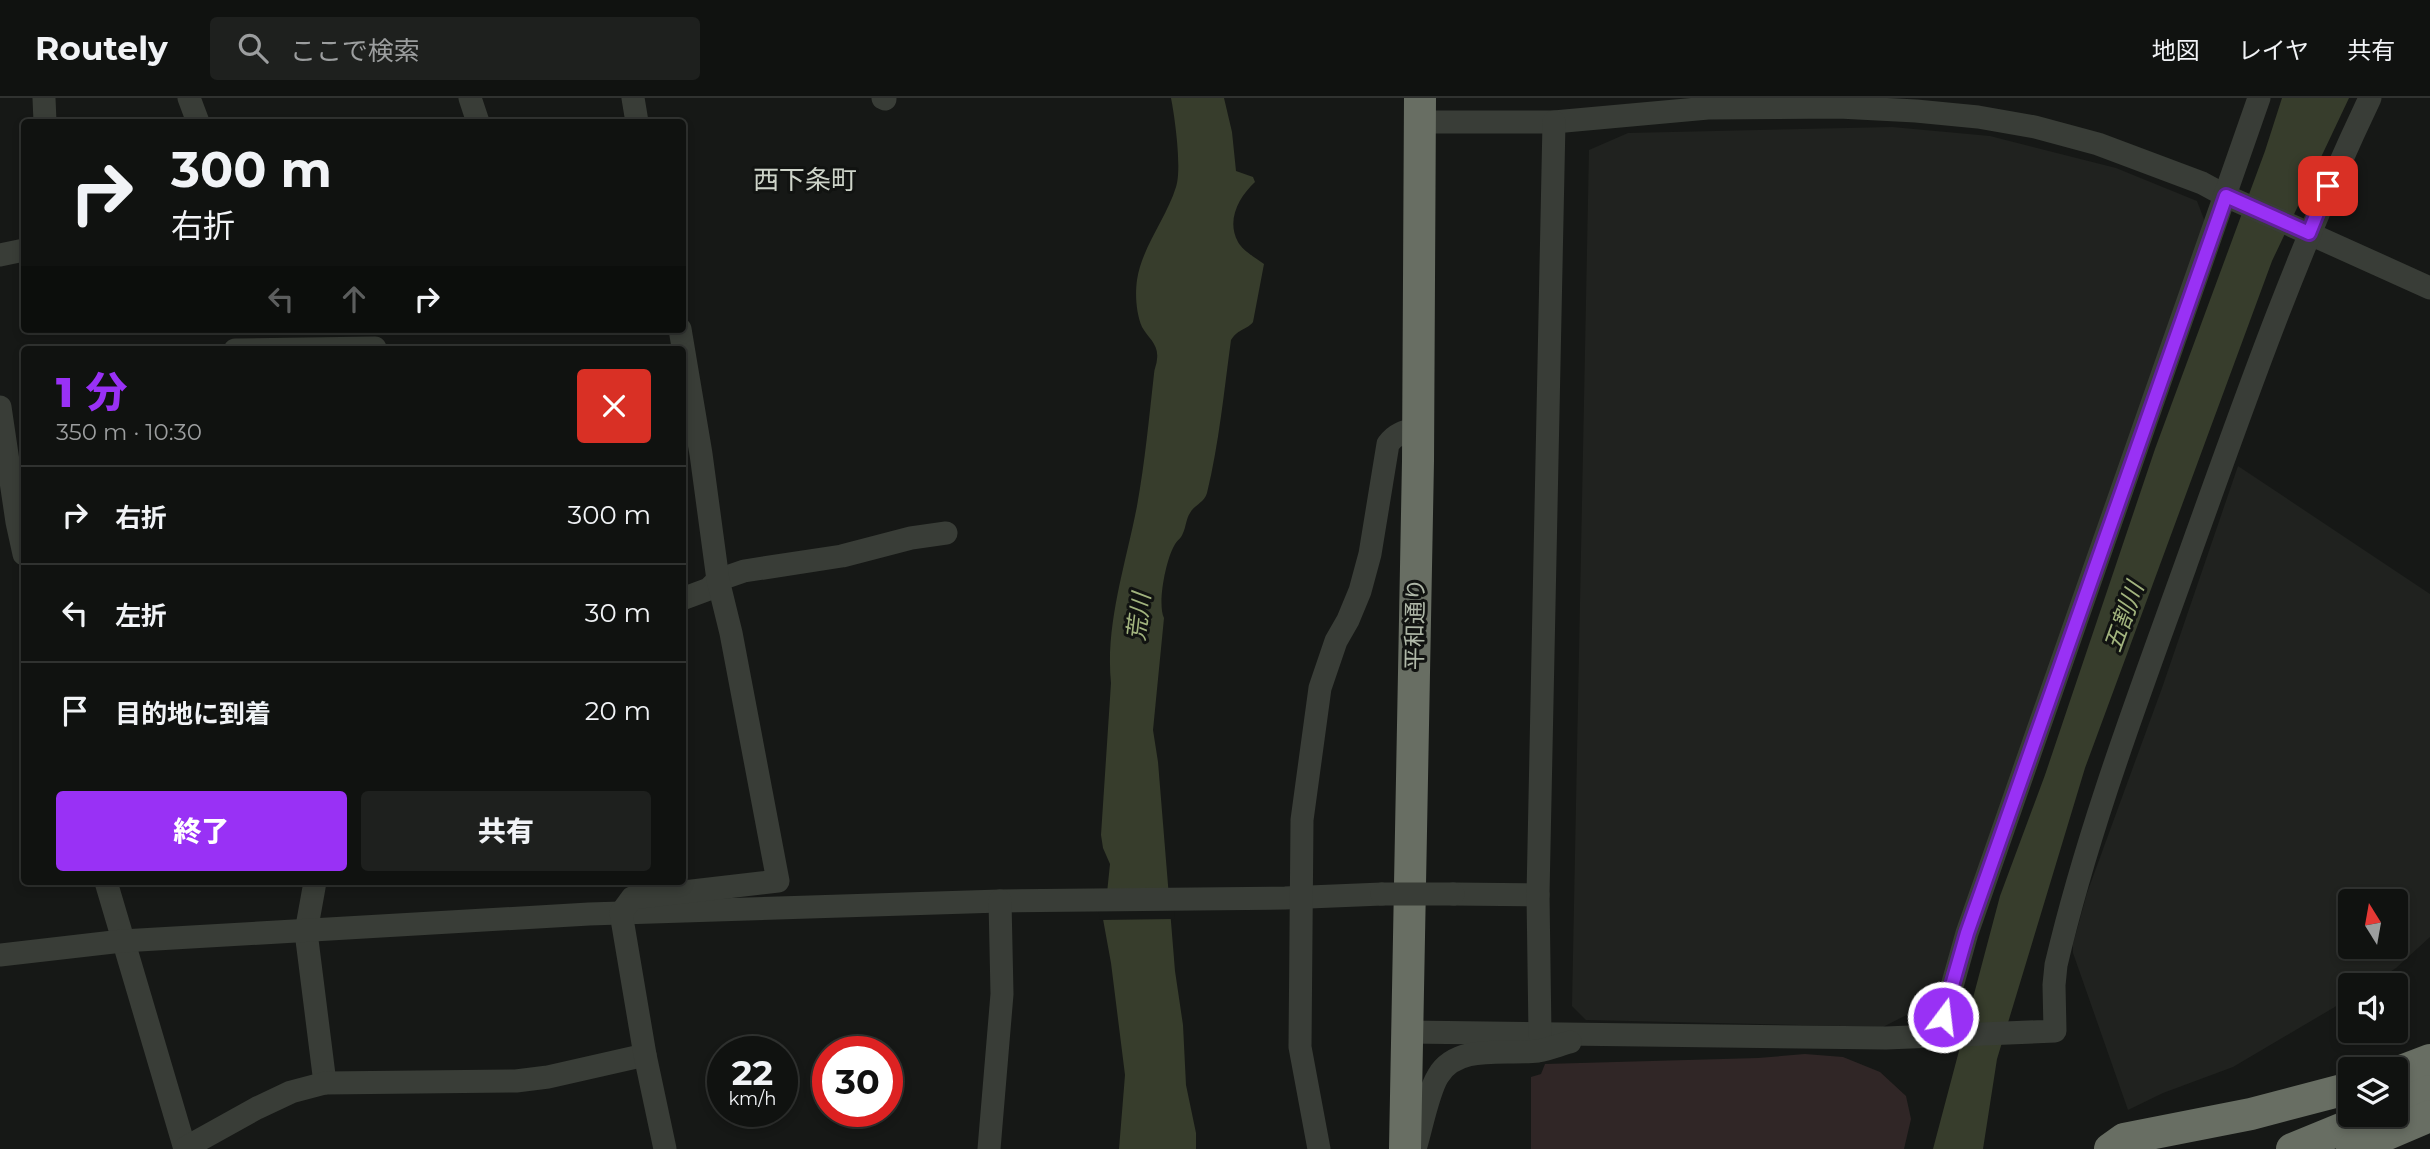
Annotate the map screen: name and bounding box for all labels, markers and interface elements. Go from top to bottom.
search box [210,17,700,80]
text: Routely [35,28,168,68]
icon: search [234,29,272,67]
text: ここで検索 [290,35,420,67]
text: 地図 [2152,36,2200,65]
text: レイヤ [2238,36,2309,65]
text: 共有 [2347,36,2395,65]
text: 300 m [171,140,332,199]
icon: right [56,147,147,238]
pin [2298,156,2358,216]
district label: 西下条町 [753,164,857,196]
icon: arrive [2309,167,2347,205]
text: 右折 [171,206,235,245]
icon: left [262,280,300,318]
icon: ahead [335,280,373,318]
icon: right [408,280,446,318]
text: 1 分 [56,366,127,418]
button: close [577,369,651,443]
text: 350 m · 10:30 [56,418,202,446]
icon: right [56,496,94,534]
text: 300 m [568,499,651,531]
text: 右折 [115,502,167,534]
water label: 五割川 [2098,575,2150,656]
street label: 平和通り [1400,578,1430,670]
water label: 荒川 [1121,588,1156,643]
icon: left [56,594,94,632]
text: 30 m [585,597,651,629]
text: 左折 [115,600,167,632]
icon: arrive [56,692,94,730]
text: 20 m [585,695,651,727]
text: 目的地に到着 [115,698,271,730]
button: 終了 [56,791,347,871]
button: 共有 [361,791,651,871]
north arrow [2338,889,2408,959]
map controls [2338,889,2408,1127]
button: sound [2338,973,2408,1043]
position arrow [1906,980,1980,1054]
speed limit sign: 30 [812,1036,903,1127]
text: 22 [732,1051,773,1094]
button: layers [2338,1057,2408,1127]
text: km/h [728,1088,777,1110]

